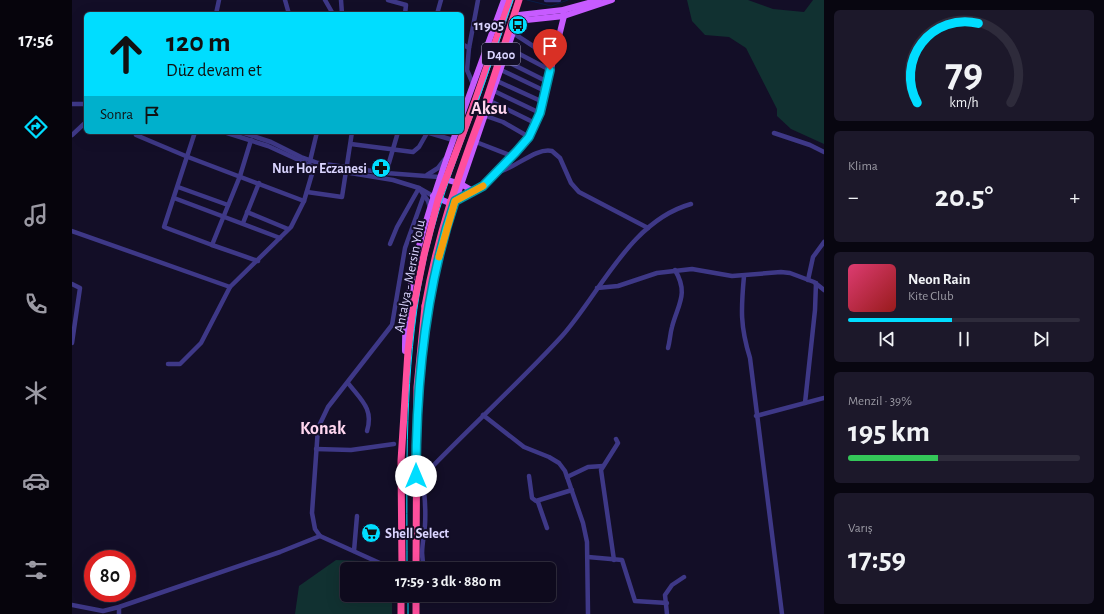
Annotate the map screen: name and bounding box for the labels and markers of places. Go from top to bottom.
bus stop icon: 11905 [507,14,529,36]
place label: 11905 [474,19,504,33]
pin [533,29,567,70]
pharmacy icon: Nur Hor Eczanesi [370,157,392,179]
place label: Nur Hor Eczanesi [272,162,367,176]
supermarket icon: Shell Select [360,522,382,544]
place label: Shell Select [385,527,449,541]

